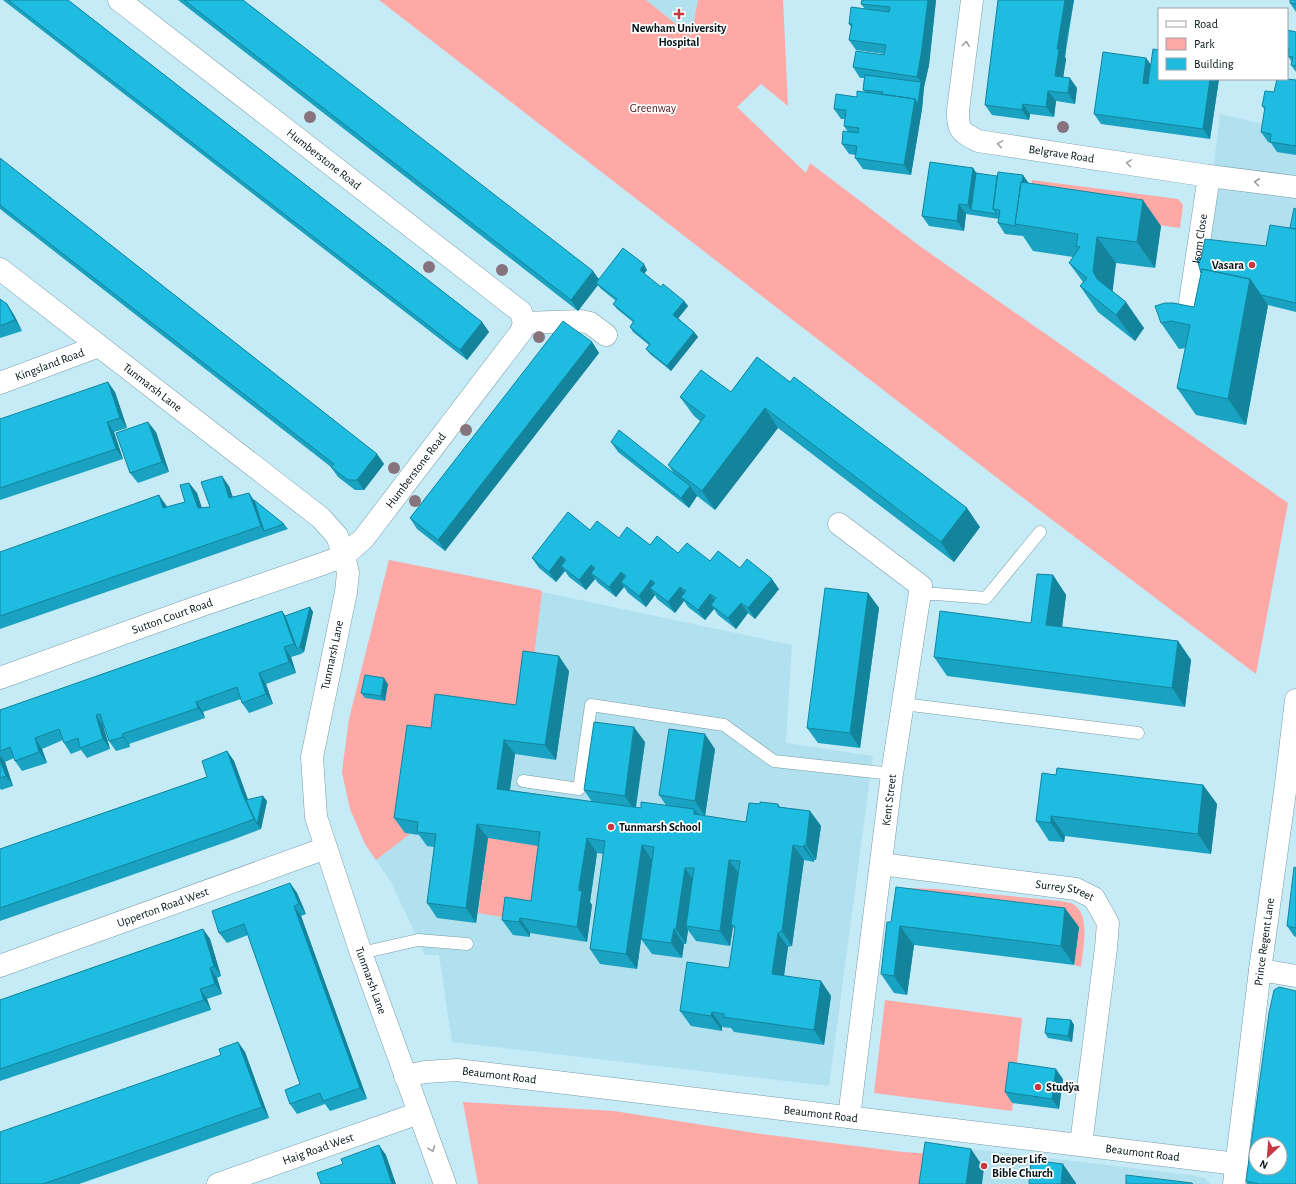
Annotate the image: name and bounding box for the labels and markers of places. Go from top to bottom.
marker: Newham University Hospital [673,8,685,20]
place label: Newham University Hospital [632,22,727,48]
place label: Vasara [1212,259,1244,271]
marker: Vasara [1247,260,1257,270]
place label: Tunmarsh School [619,821,701,833]
marker: Tunmarsh School [606,822,616,832]
place label: Studÿa [1046,1081,1080,1094]
marker: Studÿa [1033,1082,1043,1092]
place label: Deeper Life Bible Church [992,1153,1053,1179]
marker: Deeper Life Bible Church [979,1161,989,1171]

